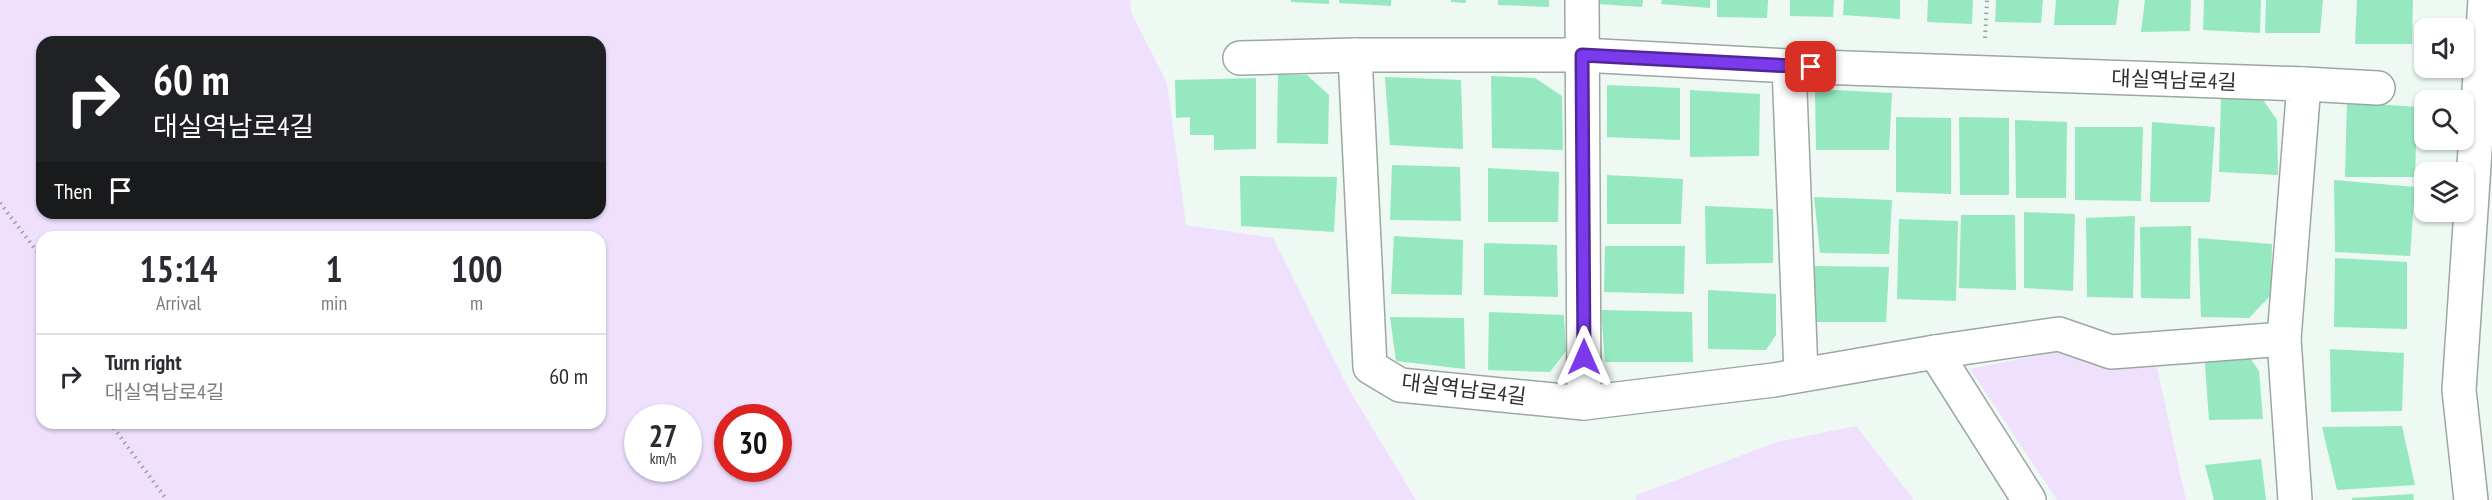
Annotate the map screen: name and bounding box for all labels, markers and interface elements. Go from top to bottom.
map controls [2414,18,2474,222]
button: sound [2414,18,2474,78]
pin [1785,41,1836,92]
icon: arrive [1794,50,1827,83]
text: 60 m [153,52,230,107]
icon: right [54,60,132,138]
street label: 대실역남로4길 [2111,64,2237,96]
button: search [2414,90,2474,150]
text: 대실역남로4길 [153,109,314,143]
button: layers [2414,162,2474,222]
icon: arrive [104,174,137,207]
text: Then [54,177,92,205]
text: 15:14 [140,245,217,292]
text: 1 [325,245,343,292]
text: 100 [451,245,502,292]
text: Arrival [156,290,201,316]
text: min [321,290,347,316]
text: m [470,290,483,316]
position arrow [1552,325,1616,389]
text: Turn right [105,348,182,376]
icon: right [54,360,87,393]
text: 60 m [549,362,588,390]
street label: 대실역남로4길 [1400,368,1528,410]
text: 대실역남로4길 [105,379,224,405]
speed limit sign: 30 [714,404,792,482]
text: 27 [649,416,677,455]
text: km/h [650,449,676,468]

